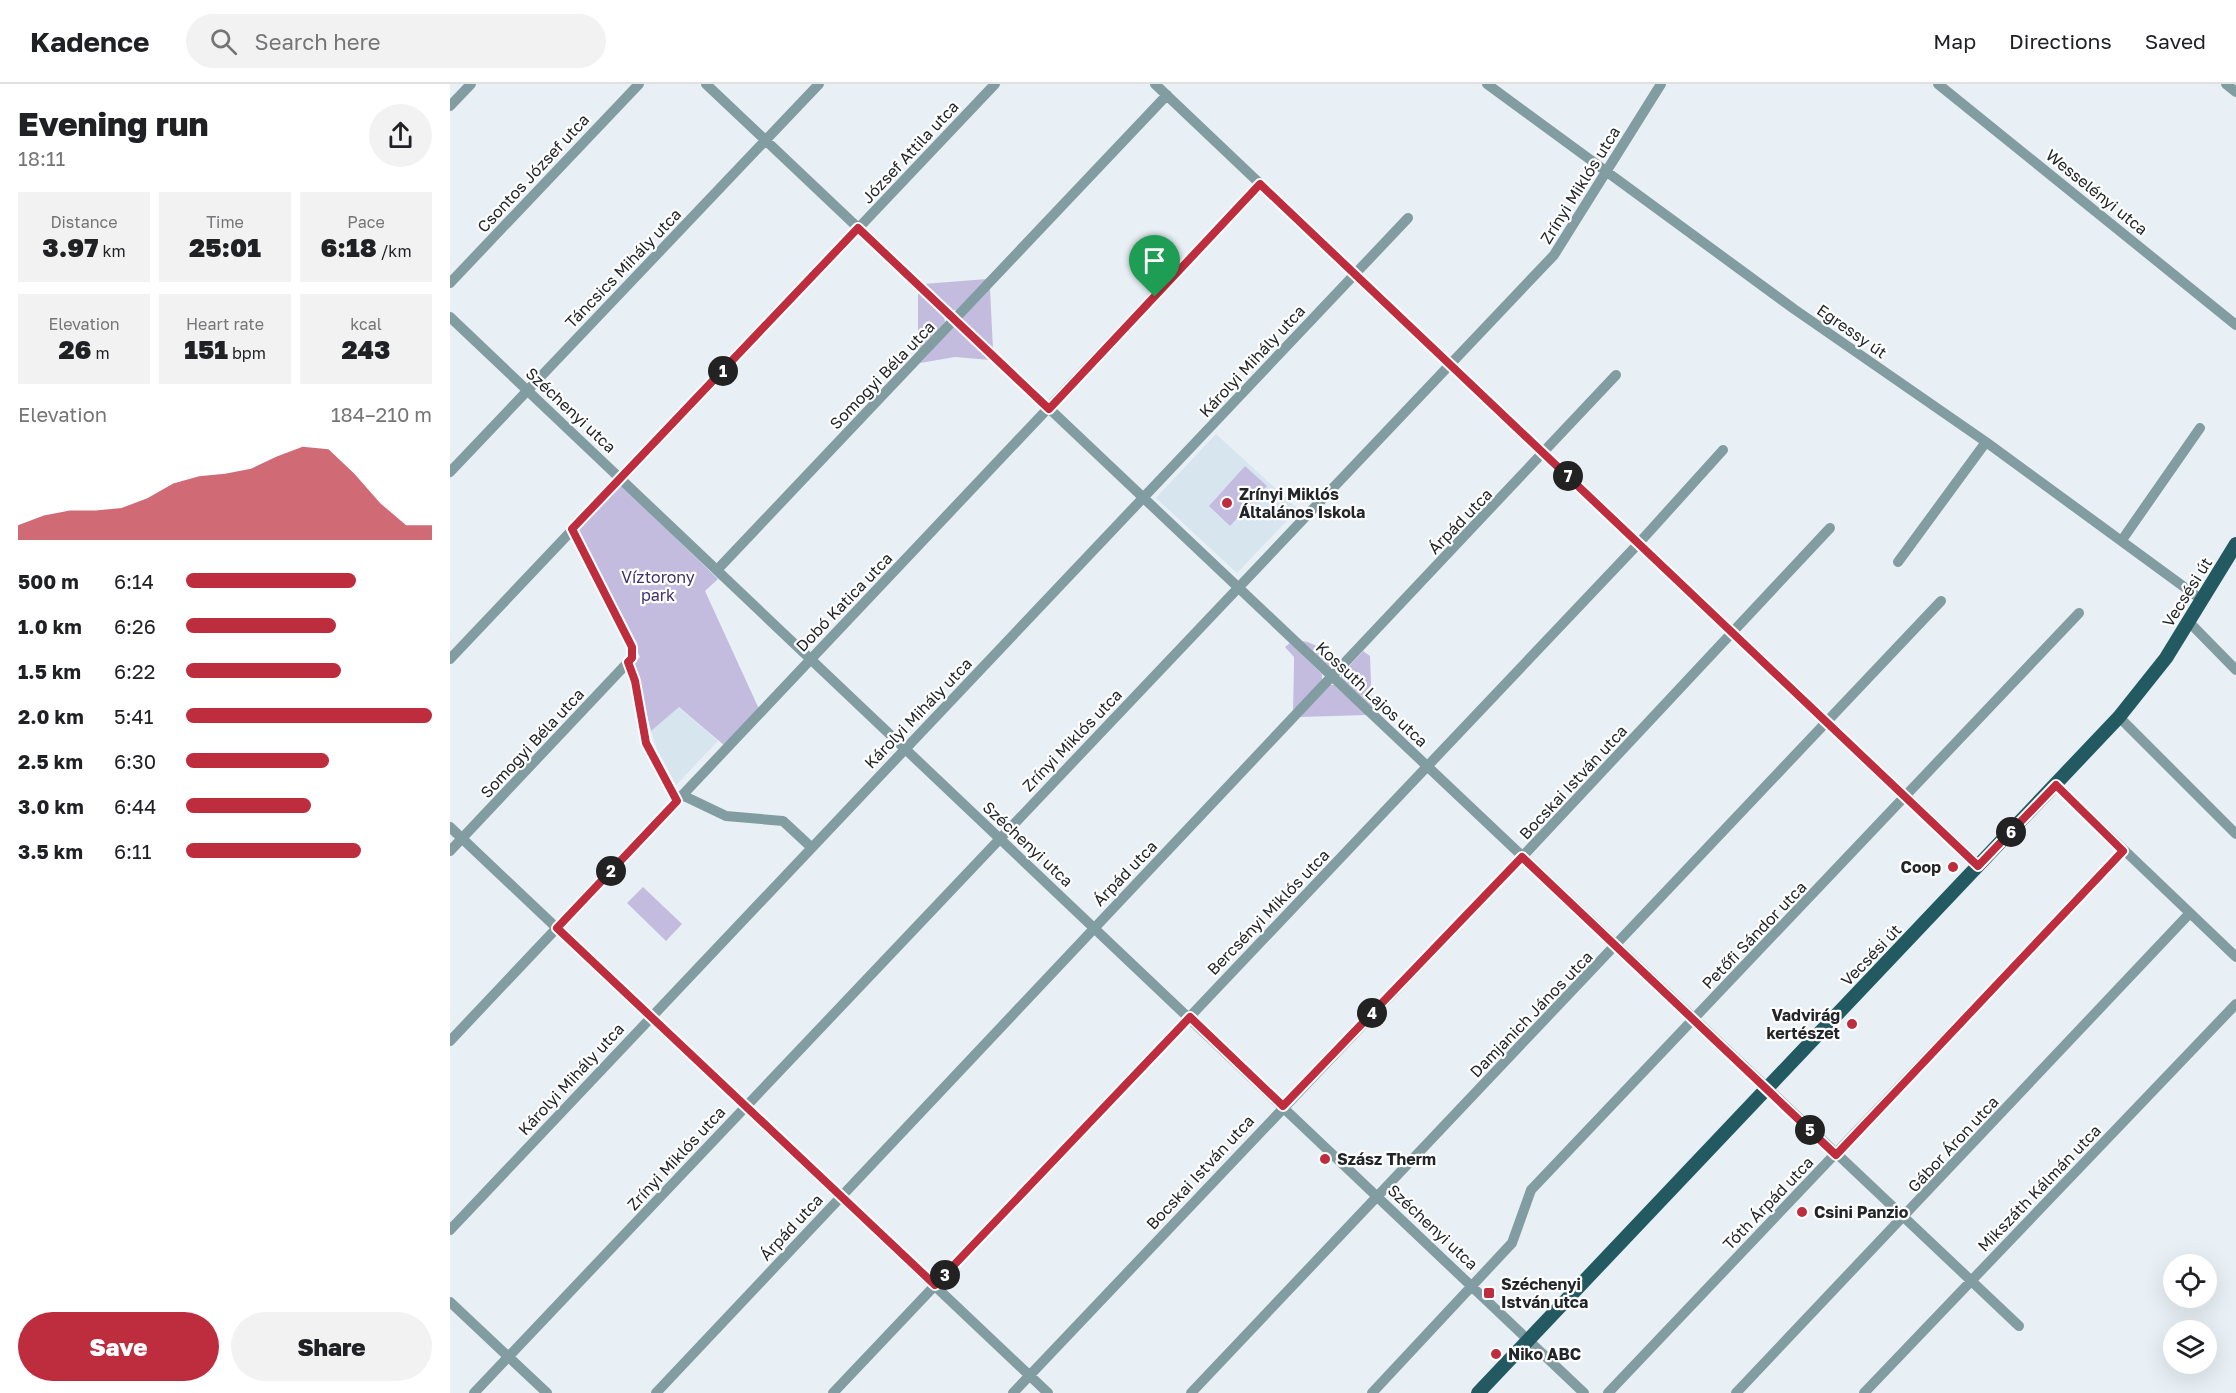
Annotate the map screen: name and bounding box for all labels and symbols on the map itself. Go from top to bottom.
street label: József Attila utca [857,97,963,207]
street label: Csontos József utca [473,109,593,237]
street label: Zrínyi Miklós utca [1536,123,1624,247]
street label: Wesselényi utca [2042,145,2152,239]
street label: Táncsics Mihály utca [561,204,685,332]
pin [1129,235,1180,297]
street label: Egressy út [1813,300,1891,362]
street label: Károlyi Mihály utca [1195,301,1309,421]
street label: Somogyi Béla utca [825,317,939,433]
pin: 1 [708,356,738,386]
street label: Széchenyi utca [522,363,620,457]
pin: 7 [1553,461,1583,491]
place label: Zrínyi Miklós Általános Iskola [1239,484,1365,522]
street label: Árpád utca [1424,484,1496,558]
marker: Zrínyi Miklós Általános Iskola [1220,496,1234,510]
street label: Dobó Katica utca [792,548,896,656]
street label: Vecsési út [2158,553,2216,631]
park label: Víztorony park [621,567,695,605]
street label: Kossuth Lajos utca [1312,637,1432,751]
street label: Károlyi Mihály utca [860,653,976,773]
street label: Somogyi Béla utca [476,684,588,802]
street label: Zrínyi Miklós utca [1018,685,1126,795]
street label: Bocskai István utca [1515,721,1631,843]
street label: Széchenyi utca [979,797,1077,891]
pin: 6 [1996,817,2026,847]
street label: Árpád utca [1089,836,1161,910]
street label: Bercsényi Miklós utca [1203,845,1333,979]
pin: 2 [596,856,626,886]
place label: Coop [1901,857,1941,877]
marker: Coop [1946,860,1960,874]
street label: Petőfi Sándor utca [1697,877,1811,993]
street label: Vecsési út [1837,920,1905,990]
street label: Damjanich János utca [1465,947,1597,1081]
pin: 4 [1357,998,1387,1028]
place label: Vadvirág kertészet [1766,1005,1840,1043]
marker: Vadvirág kertészet [1845,1017,1859,1031]
street label: Károlyi Mihály utca [514,1019,628,1139]
street label: Gábor Áron utca [1903,1092,2003,1196]
street label: Zrínyi Miklós utca [623,1102,729,1214]
street label: Bocskai István utca [1142,1111,1258,1233]
pin: 5 [1795,1115,1825,1145]
street label: Mikszáth Kálmán utca [1973,1120,2105,1256]
place label: Szász Therm [1337,1149,1436,1169]
marker: Szász Therm [1318,1152,1332,1166]
street label: Tóth Árpád utca [1718,1152,1818,1254]
street label: Széchenyi utca [1384,1180,1482,1274]
street label: Árpád utca [755,1190,827,1264]
place label: Csini Panzio [1814,1202,1909,1222]
marker: Csini Panzio [1795,1205,1809,1219]
pin: 3 [930,1260,960,1290]
place label: Széchenyi István utca [1501,1274,1588,1312]
marker: Széchenyi István utca [1482,1286,1496,1300]
place label: Niko ABC [1508,1344,1581,1364]
marker: Niko ABC [1489,1347,1503,1361]

